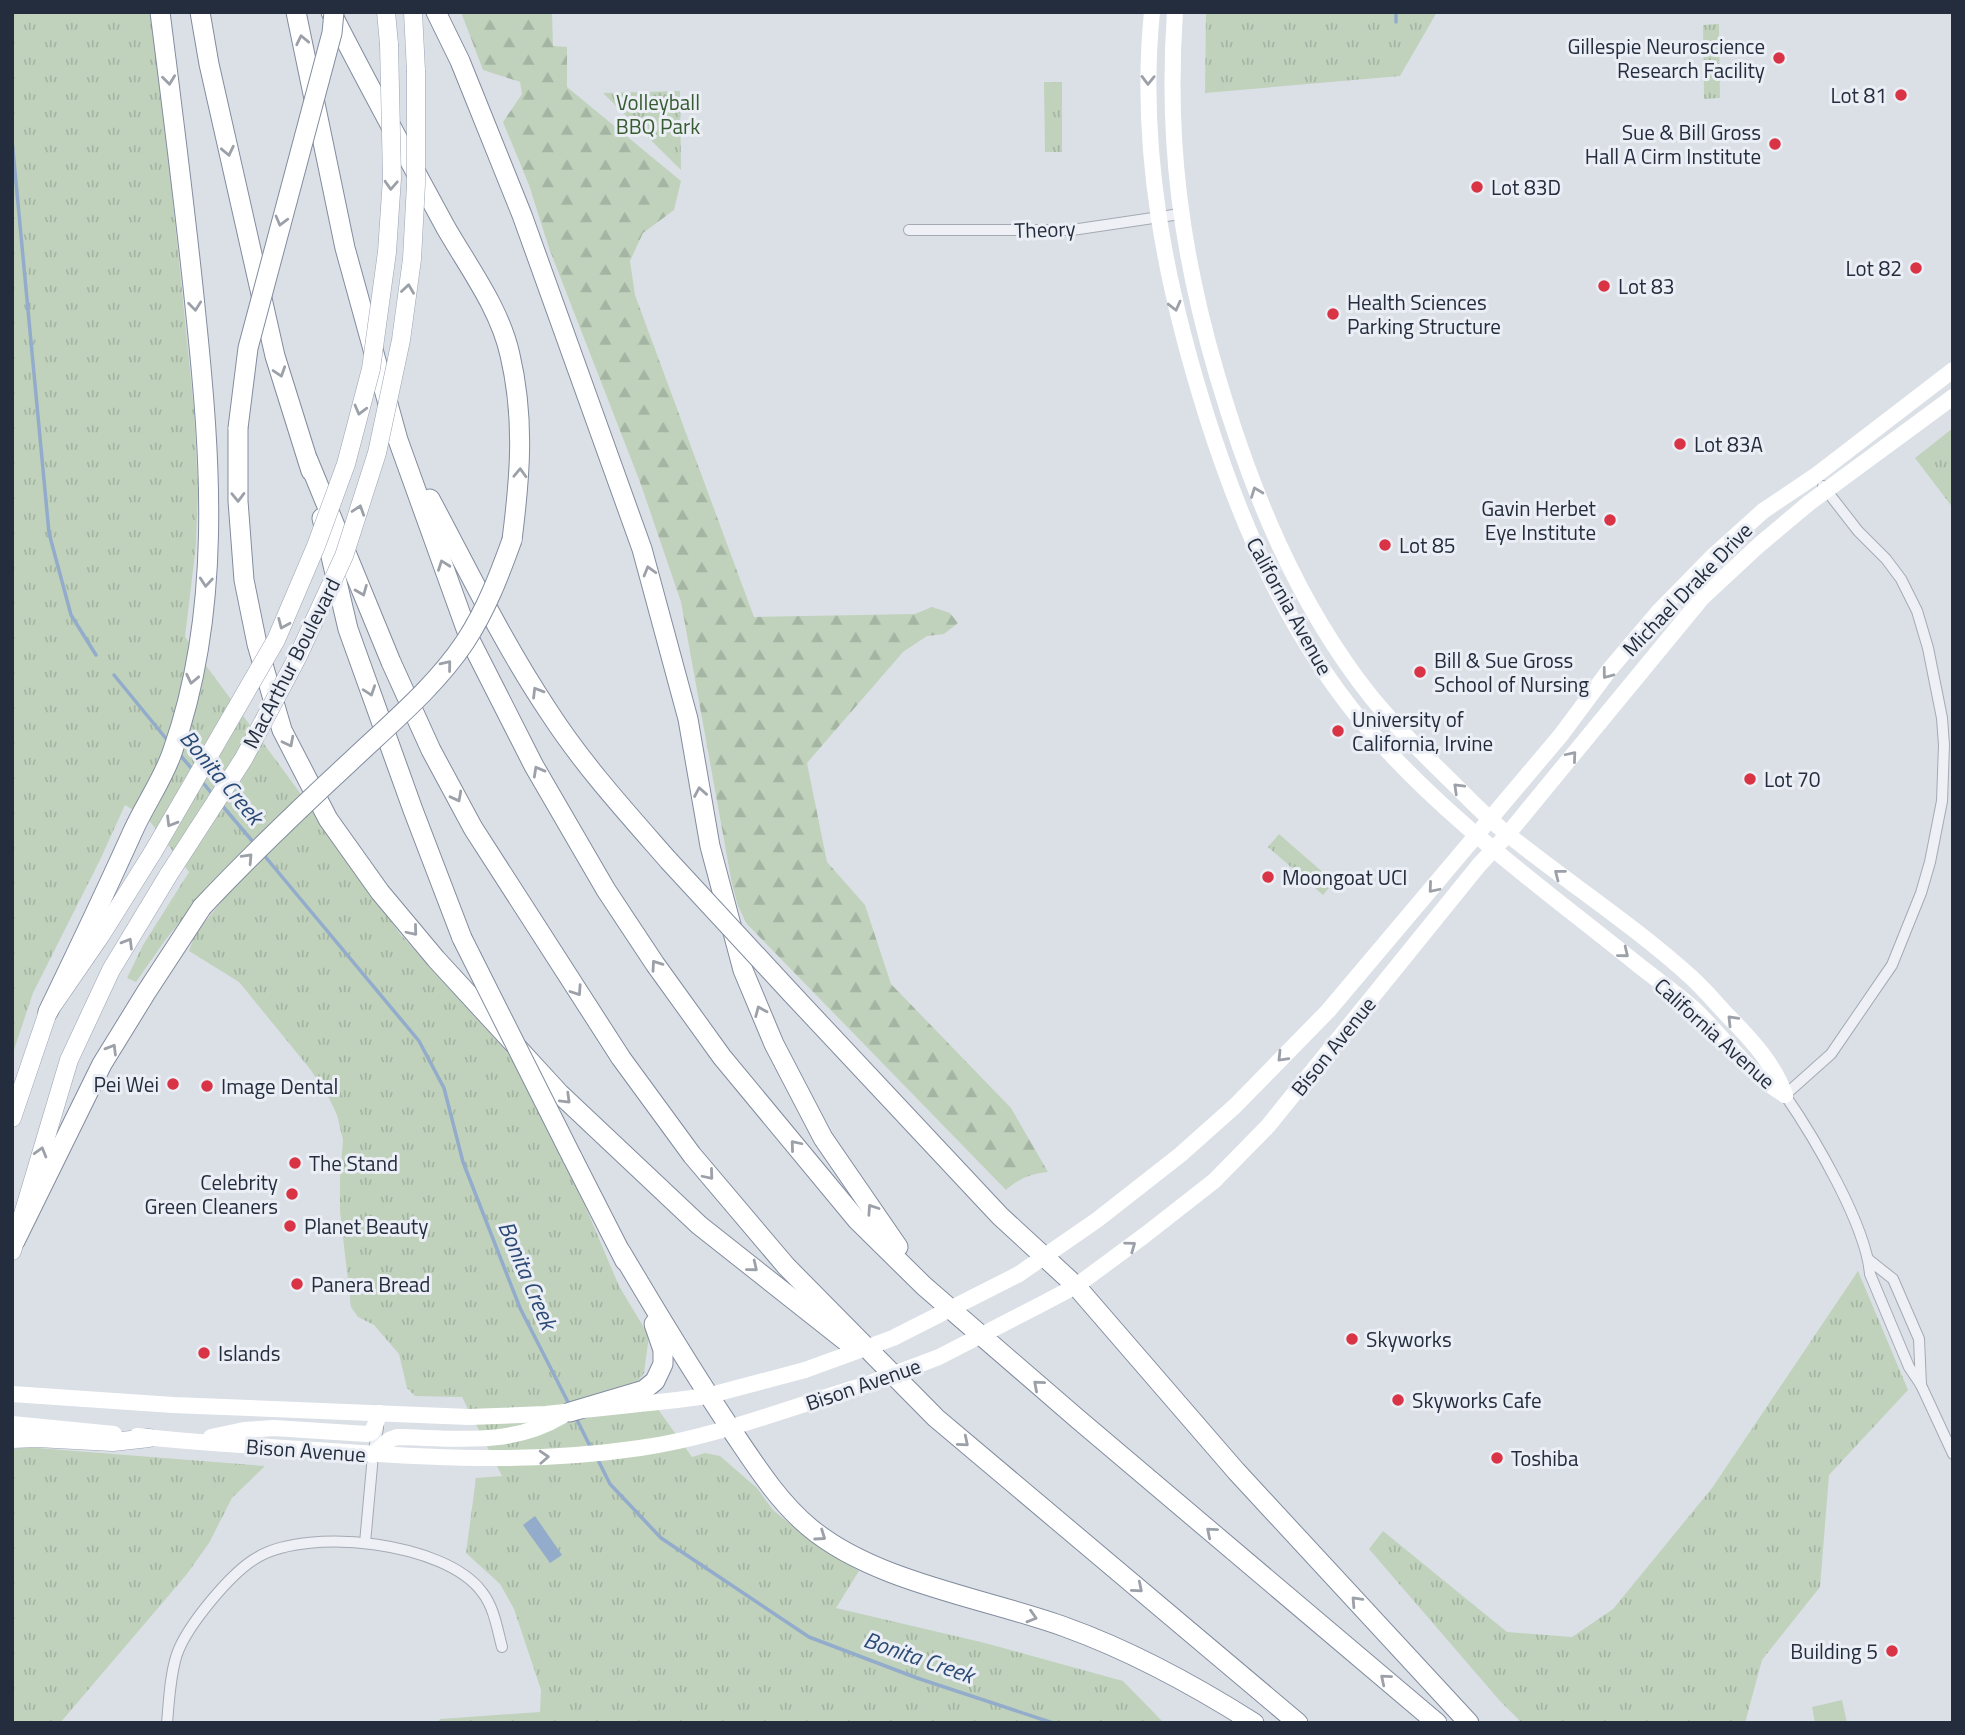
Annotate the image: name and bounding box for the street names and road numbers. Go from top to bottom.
street label: Theory [1014,212,1076,246]
street label: Michael Drake Drive [1615,515,1759,663]
street label: California Avenue [1239,531,1341,681]
street label: MacArthur Boulevard [234,572,348,754]
street label: California Avenue [1647,970,1783,1096]
street label: Bison Avenue [1283,989,1383,1103]
street label: Bison Avenue [801,1349,925,1419]
street label: Bison Avenue [245,1430,367,1470]

